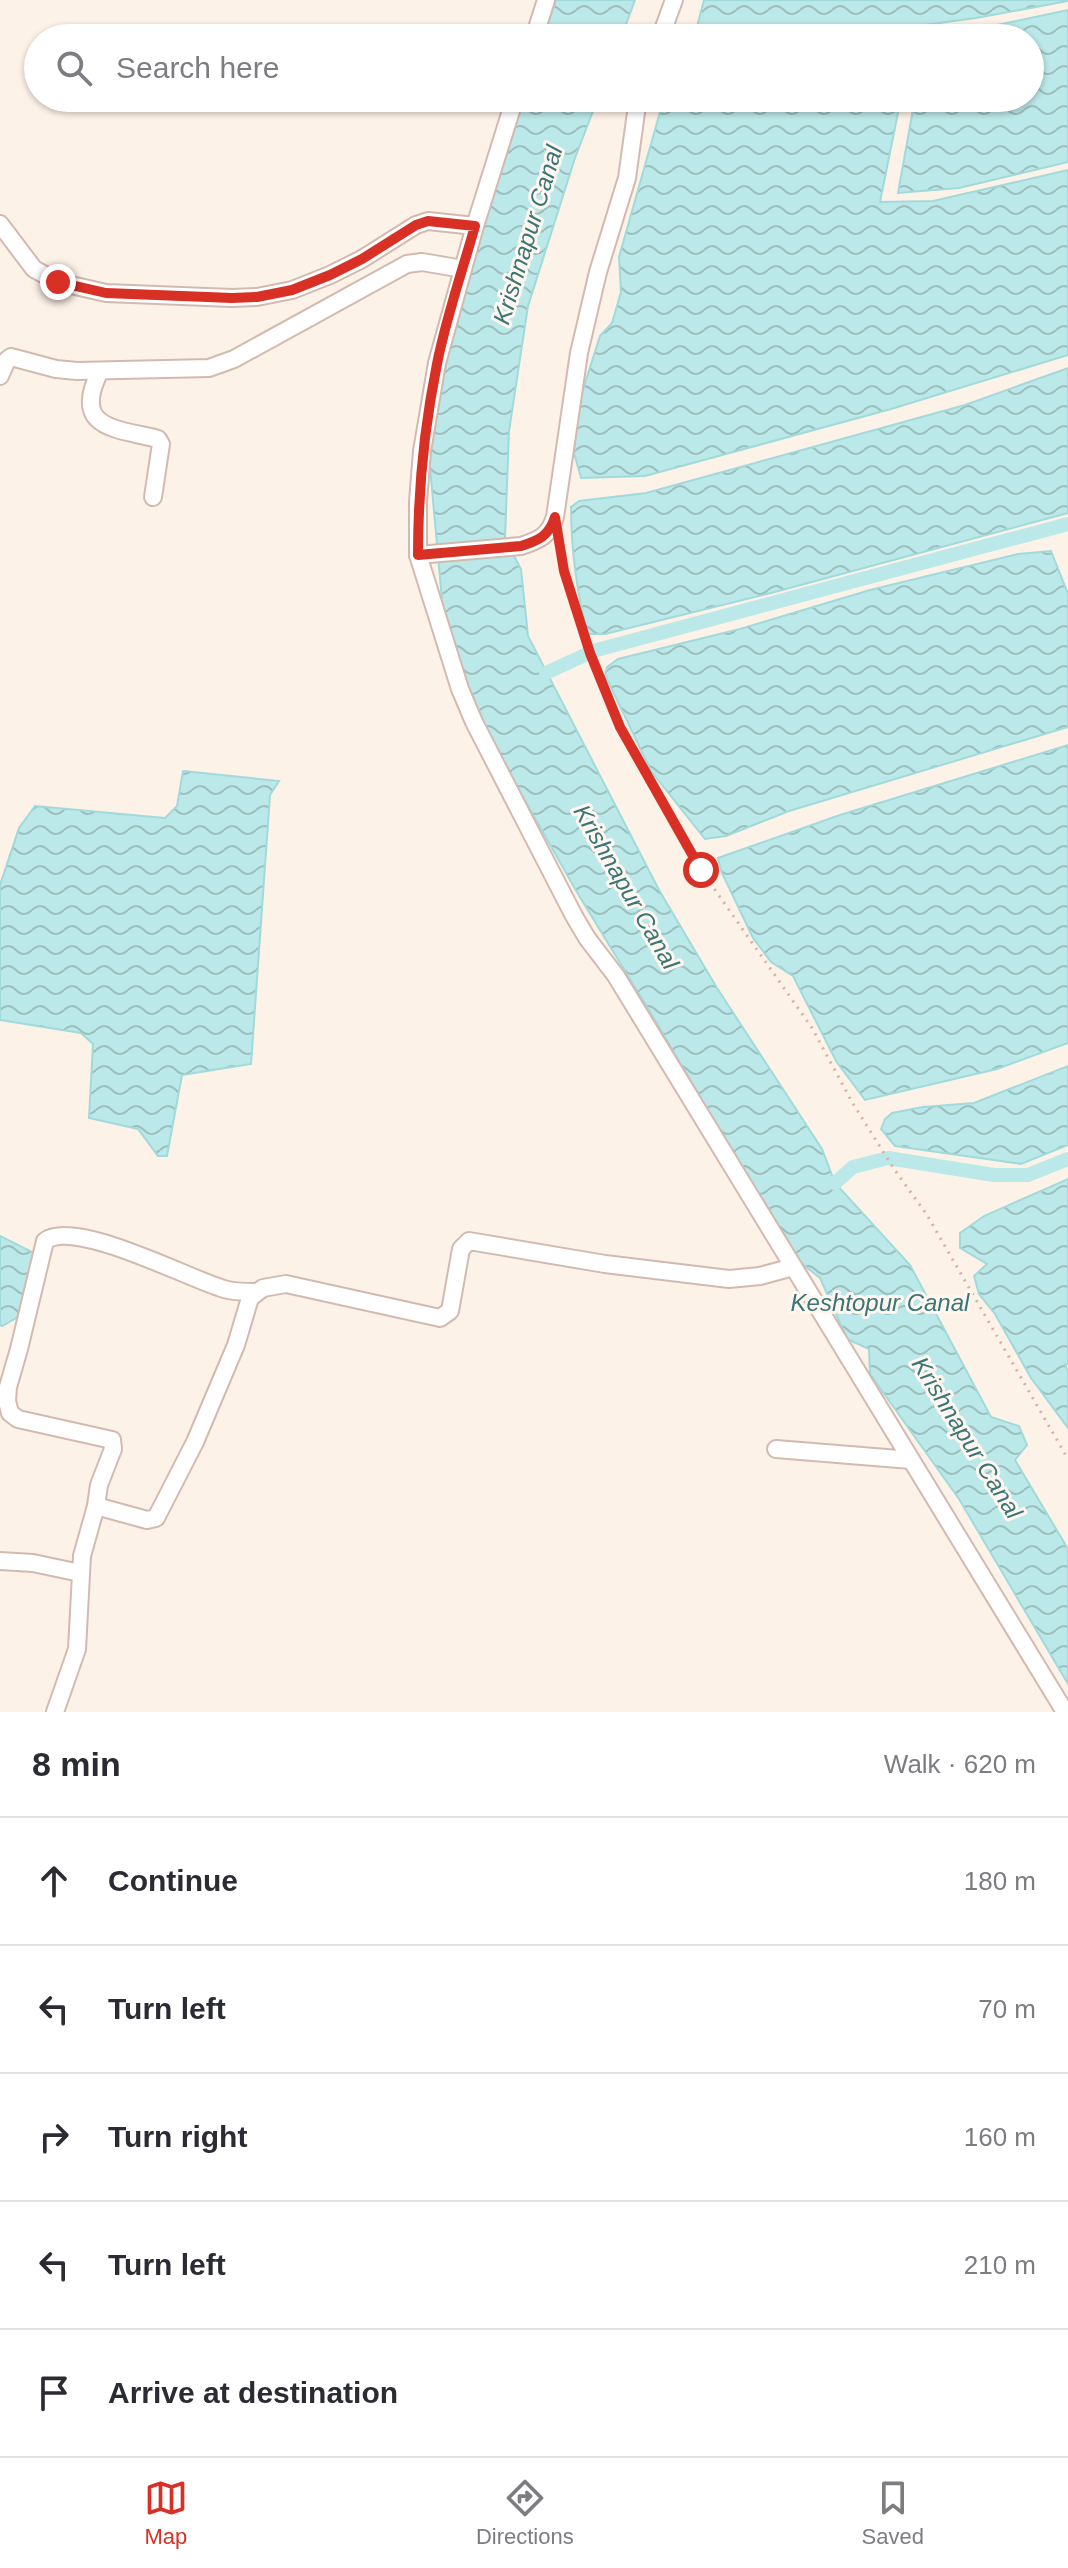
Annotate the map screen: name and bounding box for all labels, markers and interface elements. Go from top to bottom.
search box [24,24,1044,112]
icon: search [52,46,96,90]
text: Search here [116,51,279,84]
water label: Krishnapur Canal [488,142,568,327]
route end [40,264,76,300]
water label: Krishnapur Canal [568,800,685,974]
route start [683,852,719,888]
water label: Keshtopur Canal [791,1289,970,1316]
water label: Krishnapur Canal [907,1352,1028,1524]
text: 8 min [32,1745,121,1783]
text: Walk · 620 m [884,1749,1036,1779]
icon: ahead [32,1859,76,1903]
text: Continue [108,1864,238,1897]
text: 180 m [964,1866,1036,1896]
icon: left [32,1987,76,2031]
text: Turn left [108,1992,226,2025]
text: 70 m [978,1994,1036,2024]
icon: right [32,2115,76,2159]
text: Turn right [108,2120,247,2153]
text: 160 m [964,2122,1036,2152]
icon: left [32,2243,76,2287]
text: Turn left [108,2248,226,2281]
text: 210 m [964,2250,1036,2280]
icon: arrive [32,2371,76,2415]
text: Arrive at destination [108,2376,398,2409]
tab: Map [144,2476,188,2550]
tab: Directions [476,2476,574,2550]
tab: Saved [862,2476,924,2550]

